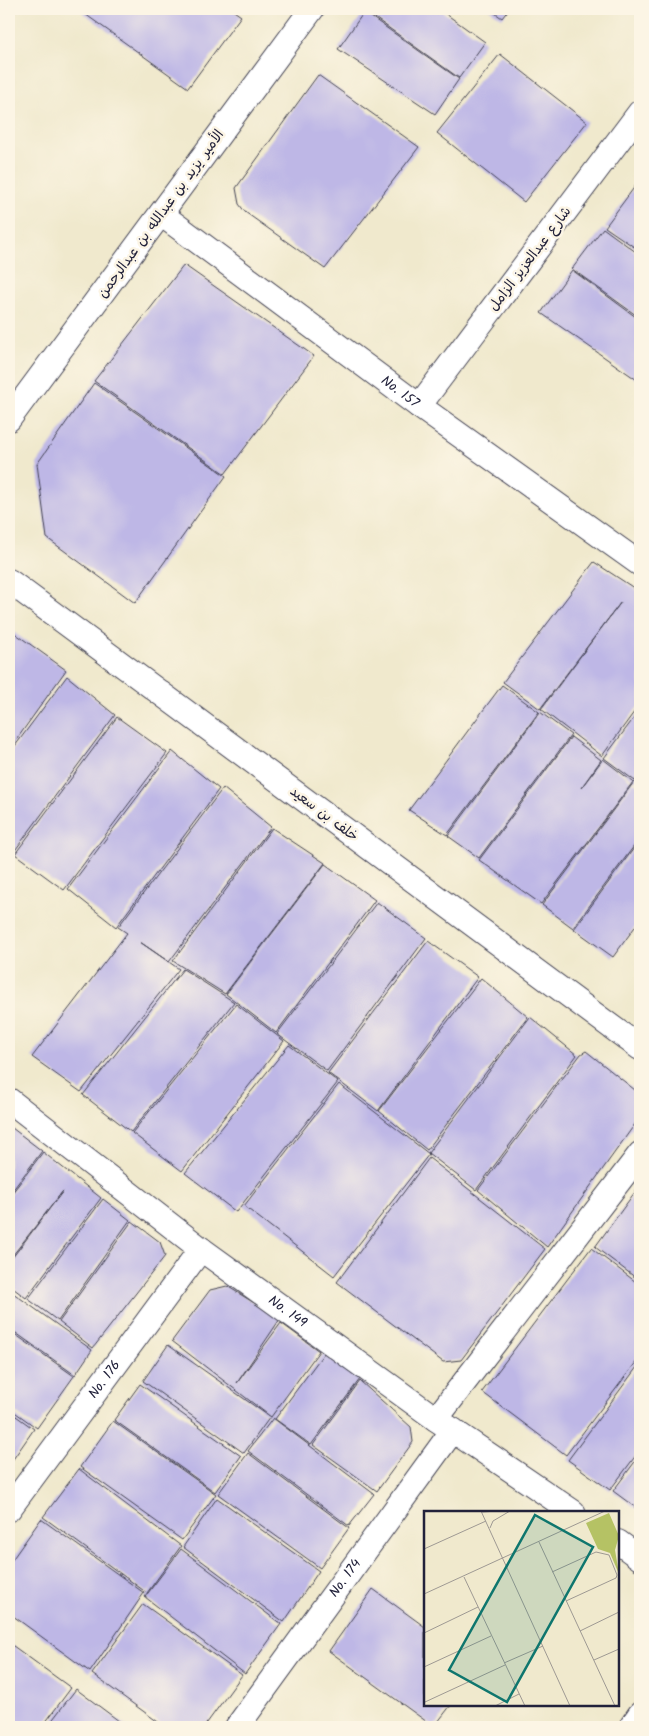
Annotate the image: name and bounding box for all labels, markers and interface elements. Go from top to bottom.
street label: الأمير يزيد بن عبدالله بن عبدالرحمن [92,125,230,303]
street label: شارع عبدالعزيز الزامل [483,202,577,316]
street label: No. 157 [376,370,424,414]
street label: خلف بن سعيد [285,781,363,847]
street label: No. 149 [263,1290,312,1334]
street label: No. 176 [83,1355,126,1403]
inset map [424,1511,619,1706]
street label: No. 174 [324,1554,367,1602]

